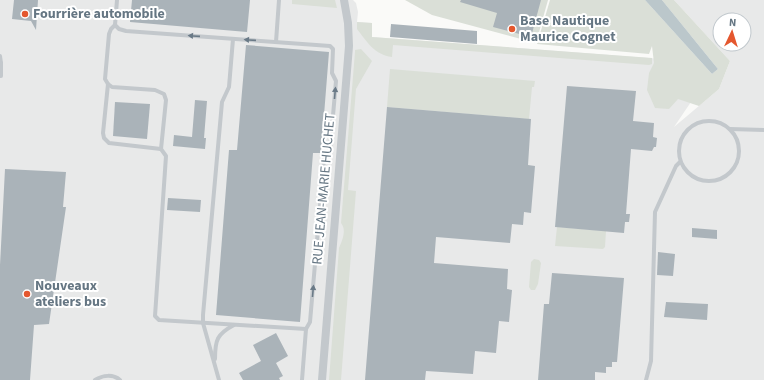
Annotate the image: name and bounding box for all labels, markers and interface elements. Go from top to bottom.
place label: Fourrière automobile [33,4,165,24]
marker: Fourrière automobile [20,9,30,19]
place label: Base Nautique Maurice Cognet [520,11,616,47]
north arrow [712,12,752,52]
text: N [728,15,737,30]
marker: Base Nautique Maurice Cognet [507,24,517,34]
one-way arrow [188,33,200,39]
one-way arrow [243,37,256,43]
one-way arrow [331,87,338,99]
street label: RUE JEAN-MARIE HUCHET [307,112,341,266]
place label: Nouveaux ateliers bus [35,276,106,312]
one-way arrow [310,285,316,297]
marker: Nouveaux ateliers bus [22,289,32,299]

